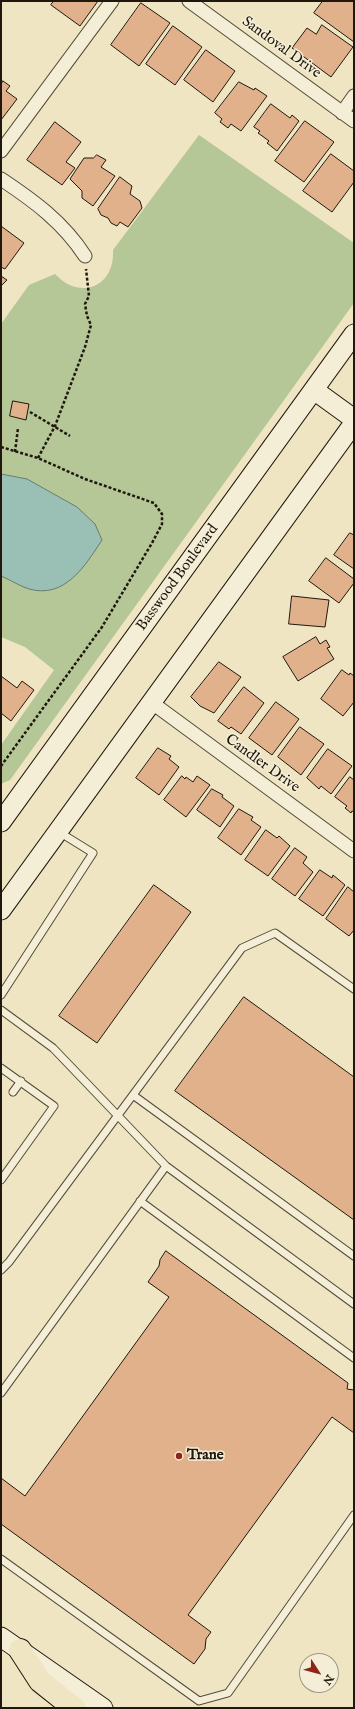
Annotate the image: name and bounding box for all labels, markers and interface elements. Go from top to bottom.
street label: Sandoval Drive [238,13,324,83]
street label: Basswood Boulevard [133,521,223,635]
street label: Candler Drive [221,731,303,797]
place label: Trane [187,1447,224,1465]
marker: Trane [174,1451,184,1461]
north arrow [299,1653,339,1693]
text: N [319,1671,336,1687]

